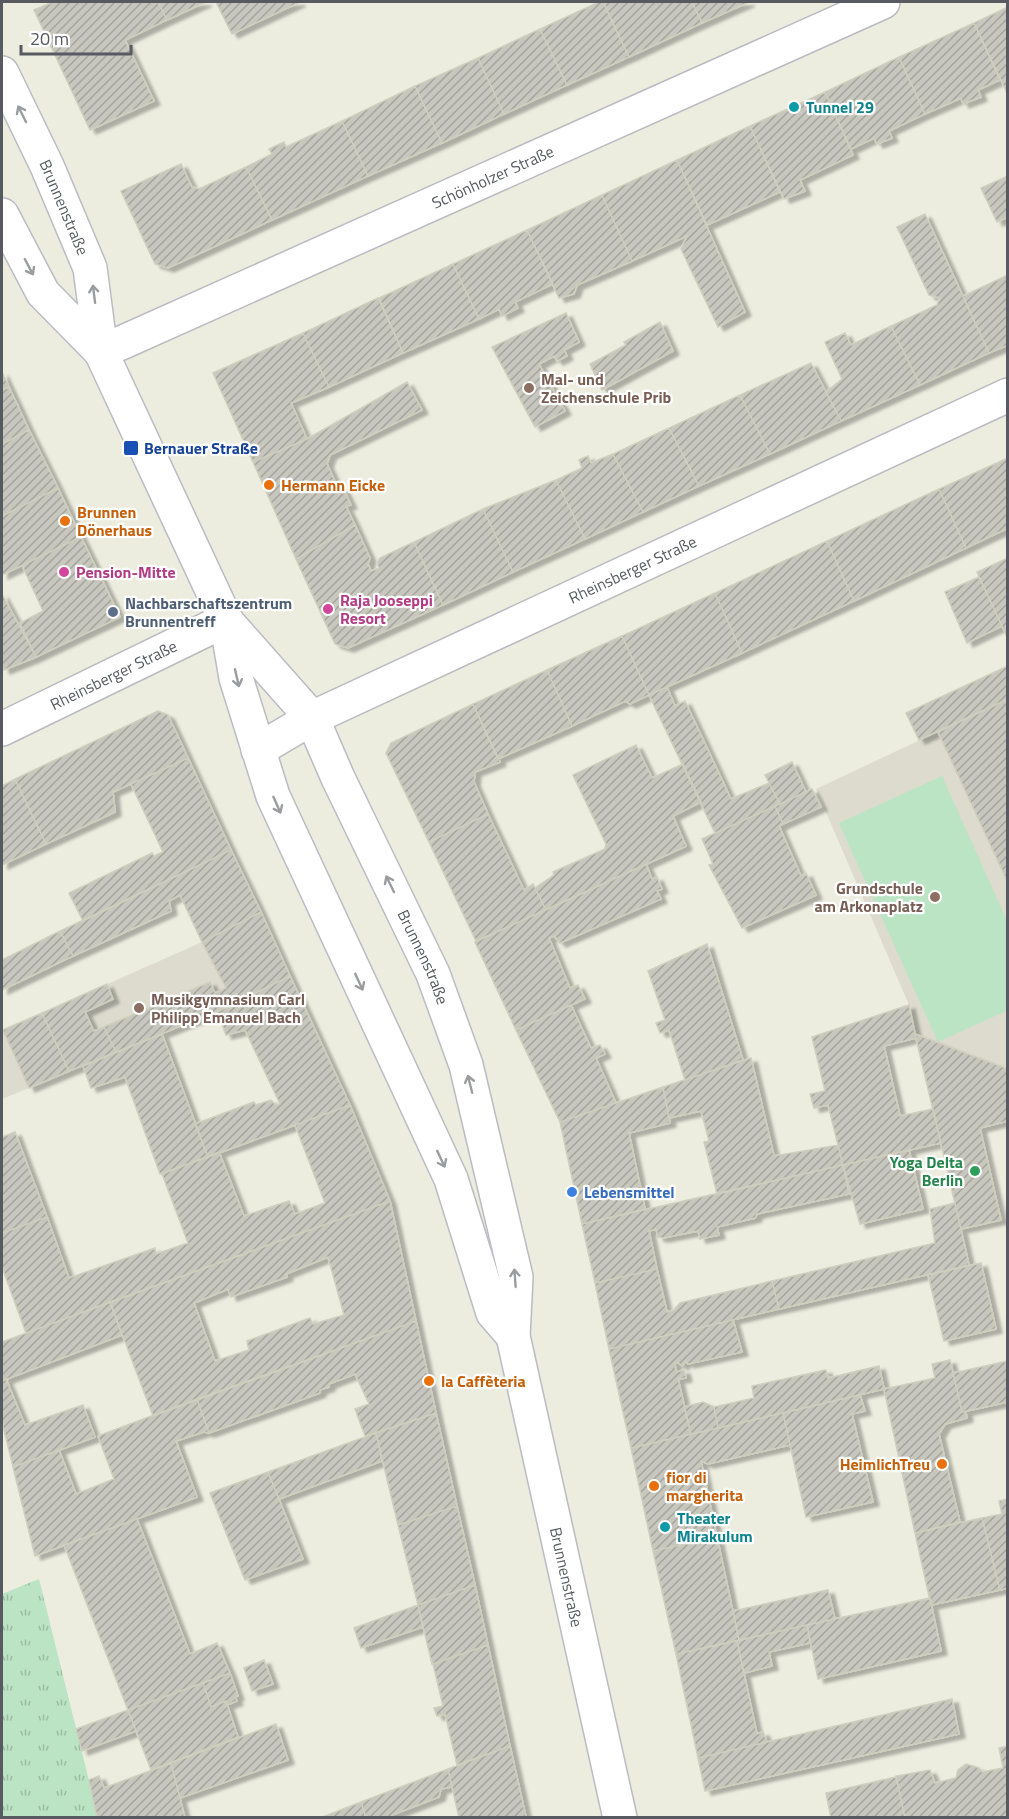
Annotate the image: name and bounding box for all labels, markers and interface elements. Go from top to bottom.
scale bar [21,18,130,56]
text: 20 m [30,25,69,52]
place label: Tunnel 29 [806,95,874,119]
marker: Tunnel 29 [787,100,801,114]
one-way arrow [15,105,27,123]
street label: Schönholzer Straße [428,139,557,215]
street label: Brunnenstraße [34,155,95,259]
one-way arrow [24,257,35,275]
one-way arrow [88,285,99,304]
place label: Mal- und Zeichenschule Prib [541,367,672,409]
marker: Mal- und Zeichenschule Prib [522,381,536,395]
place label: Bernauer Straße [144,436,258,460]
marker: Bernauer Straße [122,439,140,457]
place label: Hermann Eicke [281,473,385,497]
marker: Hermann Eicke [262,478,276,492]
place label: Brunnen Dönerhaus [77,500,152,542]
marker: Brunnen Dönerhaus [58,514,72,528]
street label: Rheinsberger Straße [565,529,700,609]
place label: Pension-Mitte [76,560,176,584]
marker: Pension-Mitte [57,565,71,579]
place label: Raja Jooseppi Resort [340,588,433,630]
place label: Nachbarschaftszentrum Brunnentreff [125,591,292,633]
marker: Raja Jooseppi Resort [321,602,335,616]
marker: Nachbarschaftszentrum Brunnentreff [106,605,120,619]
street label: Rheinsberger Straße [46,634,181,716]
one-way arrow [231,668,243,687]
one-way arrow [272,796,283,814]
one-way arrow [383,876,395,894]
place label: Grundschule am Arkonaplatz [814,876,923,918]
marker: Grundschule am Arkonaplatz [928,890,942,904]
street label: Brunnenstraße [392,906,455,1008]
one-way arrow [353,973,365,991]
place label: Musikgymnasium Carl Philipp Emanuel Bach [151,987,305,1029]
marker: Musikgymnasium Carl Philipp Emanuel Bach [132,1001,146,1015]
one-way arrow [464,1075,476,1094]
one-way arrow [436,1149,448,1167]
place label: Yoga Delta Berlin [890,1150,963,1192]
marker: Yoga Delta Berlin [968,1164,982,1178]
place label: Lebensmittel [584,1180,675,1204]
marker: Lebensmittel [565,1185,579,1199]
one-way arrow [509,1269,520,1289]
place label: la Caffèteria [441,1369,526,1393]
marker: la Caffèteria [422,1374,436,1388]
place label: HeimlichTreu [840,1452,930,1476]
marker: HeimlichTreu [935,1457,949,1471]
place label: fior di margherita [666,1465,743,1507]
marker: fior di margherita [647,1479,661,1493]
place label: Theater Mirakulum [677,1506,753,1548]
marker: Theater Mirakulum [658,1520,672,1534]
street label: Brunnenstraße [544,1525,589,1629]

